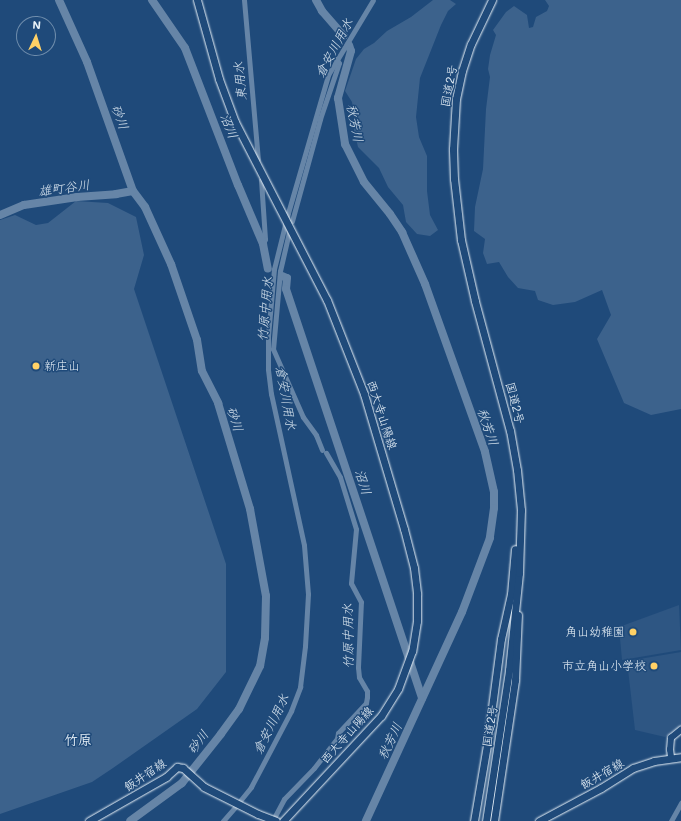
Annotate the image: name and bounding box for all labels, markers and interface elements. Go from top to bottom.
north arrow [16,16,56,56]
water label: 倉安川用水 [312,16,356,80]
text: N [32,17,41,32]
water label: 東用水 [231,61,249,101]
street label: 国道2号 [438,64,460,108]
water label: 砂川 [108,102,132,132]
water label: 秋芳川 [344,102,366,144]
water label: 沼川 [217,111,241,141]
water label: 雄町谷川 [37,177,91,199]
water label: 竹原中用水 [254,276,276,342]
place label: 新庄山 [44,359,80,373]
marker: 新庄山 [31,361,41,371]
water label: 倉安川用水 [273,365,299,431]
street label: 西大寺山陽線 [364,379,400,451]
street label: 国道2号 [503,381,527,425]
water label: 砂川 [224,404,246,434]
water label: 秋芳川 [474,406,502,448]
water label: 沼川 [352,467,374,497]
water label: 竹原中用水 [340,603,356,669]
place label: 角山幼稚園 [565,625,625,639]
marker: 角山幼稚園 [628,627,638,637]
place label: 市立角山小学校 [562,659,646,673]
marker: 市立角山小学校 [649,661,659,671]
water label: 倉安川用水 [250,691,292,757]
street label: 西大寺山陽線 [318,703,376,767]
street label: 国道2号 [480,704,500,748]
water label: 秋芳川 [375,720,405,762]
water label: 砂川 [184,727,212,757]
district label: 竹原 [64,732,92,748]
street label: 飯井宿線 [121,756,169,794]
street label: 飯井宿線 [578,756,626,792]

